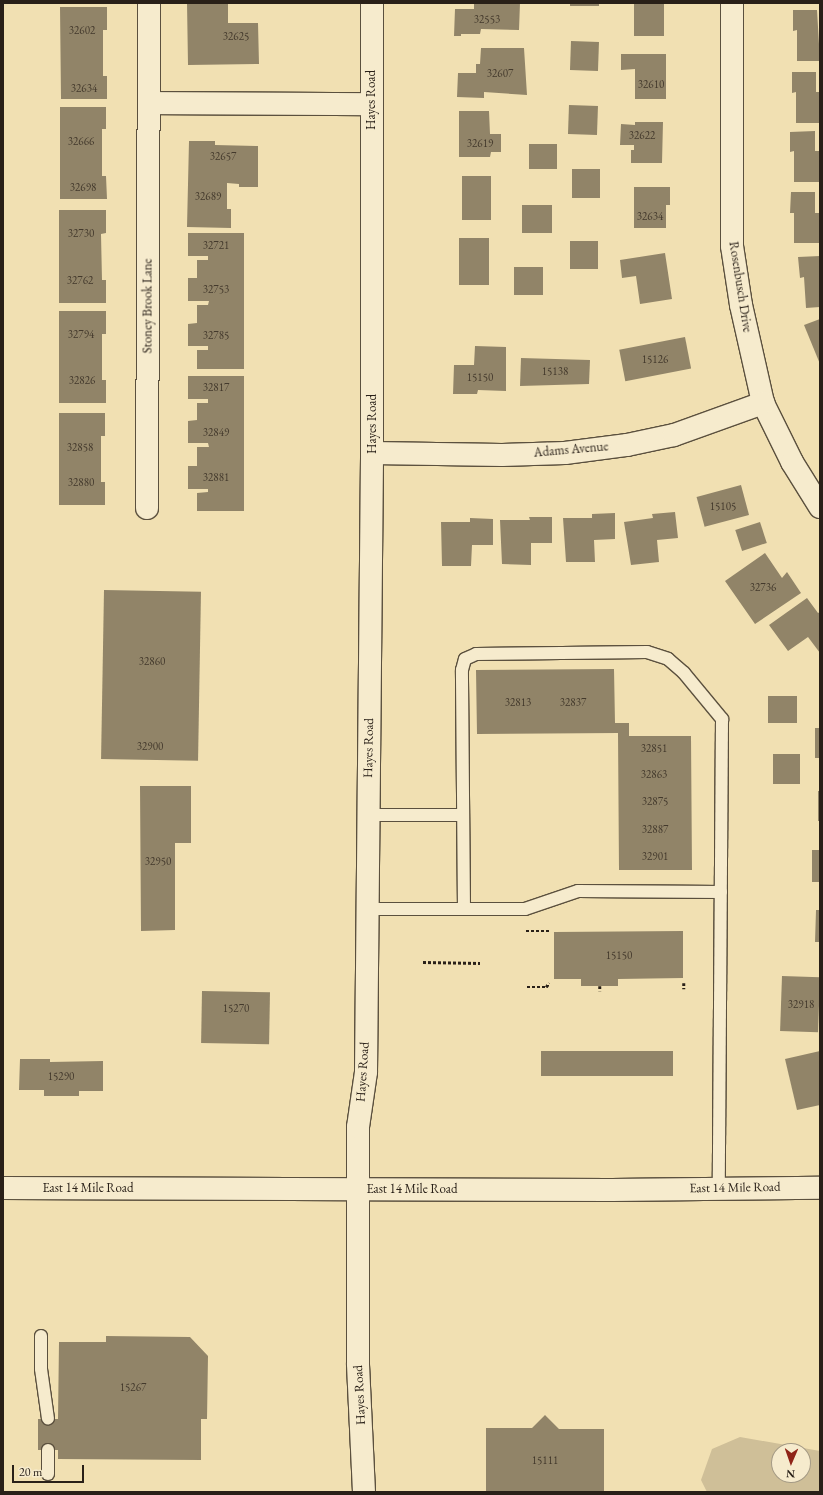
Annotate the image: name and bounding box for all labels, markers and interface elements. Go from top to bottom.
house number: 32553 [474,12,500,26]
house number: 32602 [69,23,95,37]
house number: 32625 [223,29,249,43]
house number: 32607 [487,66,513,80]
street label: Hayes Road [363,70,379,130]
house number: 32610 [638,77,664,91]
house number: 32634 [71,81,97,95]
house number: 32622 [629,128,655,142]
house number: 32666 [68,134,94,148]
house number: 32619 [467,136,493,150]
house number: 32657 [210,149,236,163]
house number: 32698 [70,180,96,194]
house number: 32689 [195,189,221,203]
house number: 32634 [637,209,663,223]
house number: 32730 [68,226,94,240]
house number: 32721 [203,238,229,252]
street label: Rosenbusch Drive [725,240,755,334]
street label: Stoney Brook Lane [140,259,156,353]
house number: 32762 [67,273,93,287]
house number: 32753 [203,282,229,296]
house number: 32794 [68,327,94,341]
house number: 32785 [203,328,229,342]
house number: 15126 [642,352,668,366]
house number: 15138 [542,364,568,378]
house number: 15150 [467,370,493,384]
house number: 32826 [69,373,95,387]
house number: 32817 [203,380,229,394]
street label: Hayes Road [364,394,380,454]
house number: 32849 [203,425,229,439]
street label: Adams Avenue [533,439,609,461]
house number: 32858 [67,440,93,454]
house number: 32881 [203,470,229,484]
house number: 32880 [68,475,94,489]
house number: 15105 [710,499,736,513]
house number: 32736 [750,580,776,594]
house number: 32860 [139,654,165,668]
house number: 32813 [505,695,531,709]
house number: 32837 [560,695,586,709]
street label: Hayes Road [361,718,377,778]
house number: 32900 [137,739,163,753]
house number: 32851 [641,741,667,755]
house number: 32863 [641,767,667,781]
house number: 32875 [642,794,668,808]
house number: 32887 [642,822,668,836]
house number: 32901 [642,849,668,863]
house number: 32950 [145,854,171,868]
house number: 15150 [606,948,632,962]
house number: 32918 [788,997,814,1011]
house number: 15270 [223,1001,249,1015]
street label: Hayes Road [353,1042,373,1102]
house number: 15290 [48,1069,74,1083]
street label: East 14 Mile Road [689,1179,781,1197]
street label: East 14 Mile Road [42,1180,134,1196]
street label: East 14 Mile Road [366,1181,458,1197]
street label: Hayes Road [351,1365,369,1425]
house number: 15267 [120,1380,146,1394]
north arrow [771,1443,811,1483]
house number: 15111 [532,1453,558,1467]
scale bar [14,1457,86,1483]
text: 20 m [19,1464,42,1480]
text: N [786,1467,795,1481]

